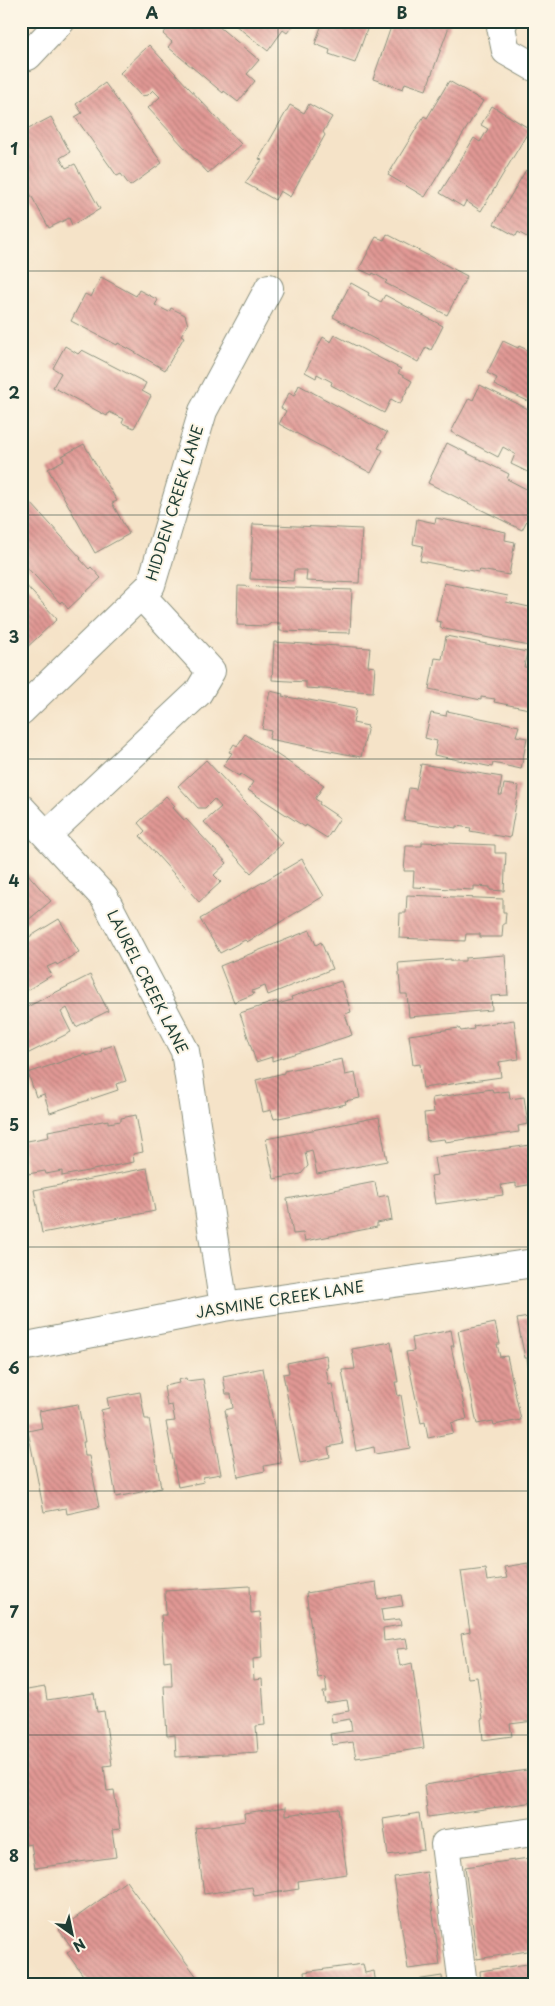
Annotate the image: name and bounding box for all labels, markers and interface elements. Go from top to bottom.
text: A [146,0,159,24]
text: B [397,0,408,24]
text: 1 [10,136,18,160]
text: 2 [8,380,20,404]
street label: HIDDEN CREEK LANE [139,422,208,583]
text: 3 [9,624,19,648]
text: 4 [9,868,20,892]
street label: LAUREL CREEK LANE [102,905,195,1057]
text: 5 [9,1112,19,1136]
street label: JASMINE CREEK LANE [194,1274,366,1323]
text: 6 [8,1355,20,1379]
text: 7 [9,1599,19,1623]
text: 8 [9,1843,19,1867]
north arrow [48,1908,98,1958]
text: N [69,1933,90,1957]

